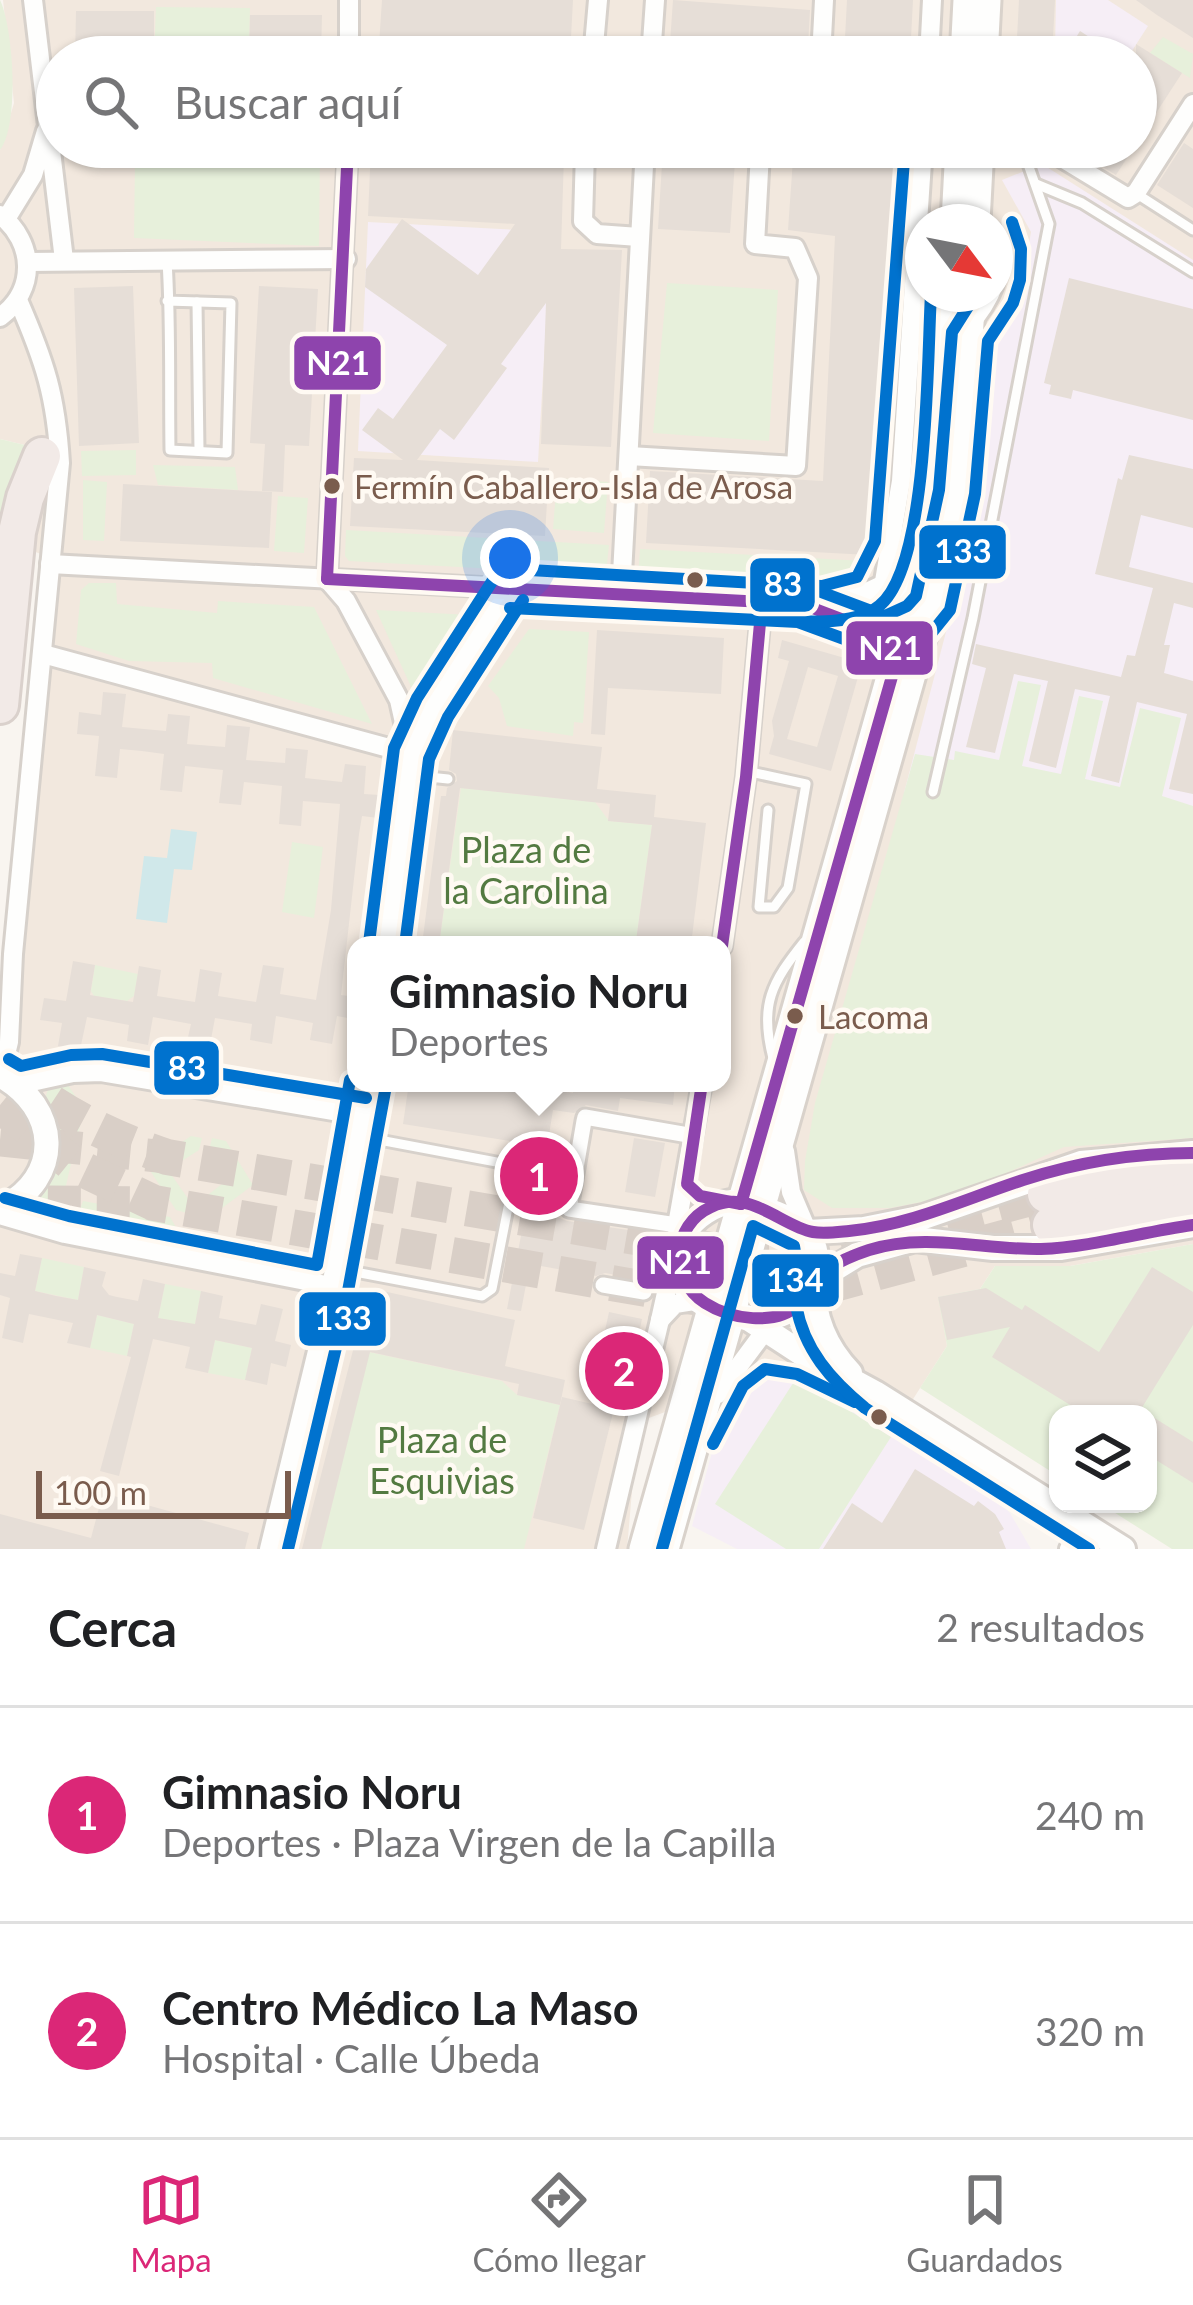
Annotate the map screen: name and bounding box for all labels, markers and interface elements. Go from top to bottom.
search box [36,36,1157,168]
icon: search [78,69,144,135]
text: Buscar aquí [174,75,401,129]
north arrow [905,204,1013,312]
line badge: N21 [292,334,383,392]
text: N21 [306,342,370,382]
place label: Fermín Caballero-Isla de Arosa [354,466,793,506]
marker: Fermín Caballero-Isla de Arosa [321,475,343,497]
line badge: 133 [917,523,1008,581]
your location [480,528,540,588]
text: 133 [934,530,992,570]
line badge: 83 [748,556,817,614]
text: 83 [764,563,802,603]
unlabelled marker [684,569,706,591]
line badge: N21 [844,619,935,677]
text: N21 [858,627,922,667]
park label: Plaza de la Carolina [443,827,609,912]
popup [347,936,731,1092]
text: Gimnasio Noru [389,964,689,1018]
place label: Lacoma [818,996,929,1036]
marker: Lacoma [784,1005,806,1027]
text: Deportes [389,1018,549,1064]
line badge: 83 [152,1039,221,1097]
text: 83 [168,1047,206,1087]
pin: 1 [500,1131,578,1221]
line badge: N21 [635,1234,726,1291]
text: N21 [648,1241,712,1281]
line badge: 134 [750,1252,841,1309]
text: 134 [766,1259,824,1299]
line badge: 133 [297,1290,388,1348]
text: 133 [314,1297,372,1337]
pin: 2 [585,1326,663,1416]
map controls [1049,1405,1157,1513]
button: layers [1049,1405,1157,1513]
unlabelled marker [868,1406,890,1428]
park label: Plaza de Esquivias [369,1417,515,1502]
scale bar [36,1465,291,1518]
text: 100 m [54,1472,147,1512]
text: Cerca [48,1597,177,1658]
text: 2 resultados [936,1604,1145,1650]
text: Gimnasio Noru [162,1765,462,1819]
text: 1 [76,1792,98,1838]
text: 240 m [1035,1792,1145,1838]
text: Deportes · Plaza Virgen de la Capilla [162,1819,776,1865]
text: Centro Médico La Maso [162,1981,639,2035]
text: 2 [76,2008,98,2054]
text: 320 m [1035,2008,1145,2054]
text: Hospital · Calle Úbeda [162,2035,540,2081]
tab: Mapa [130,2167,212,2279]
tab: Cómo llegar [472,2167,646,2279]
tab: Guardados [906,2167,1063,2279]

